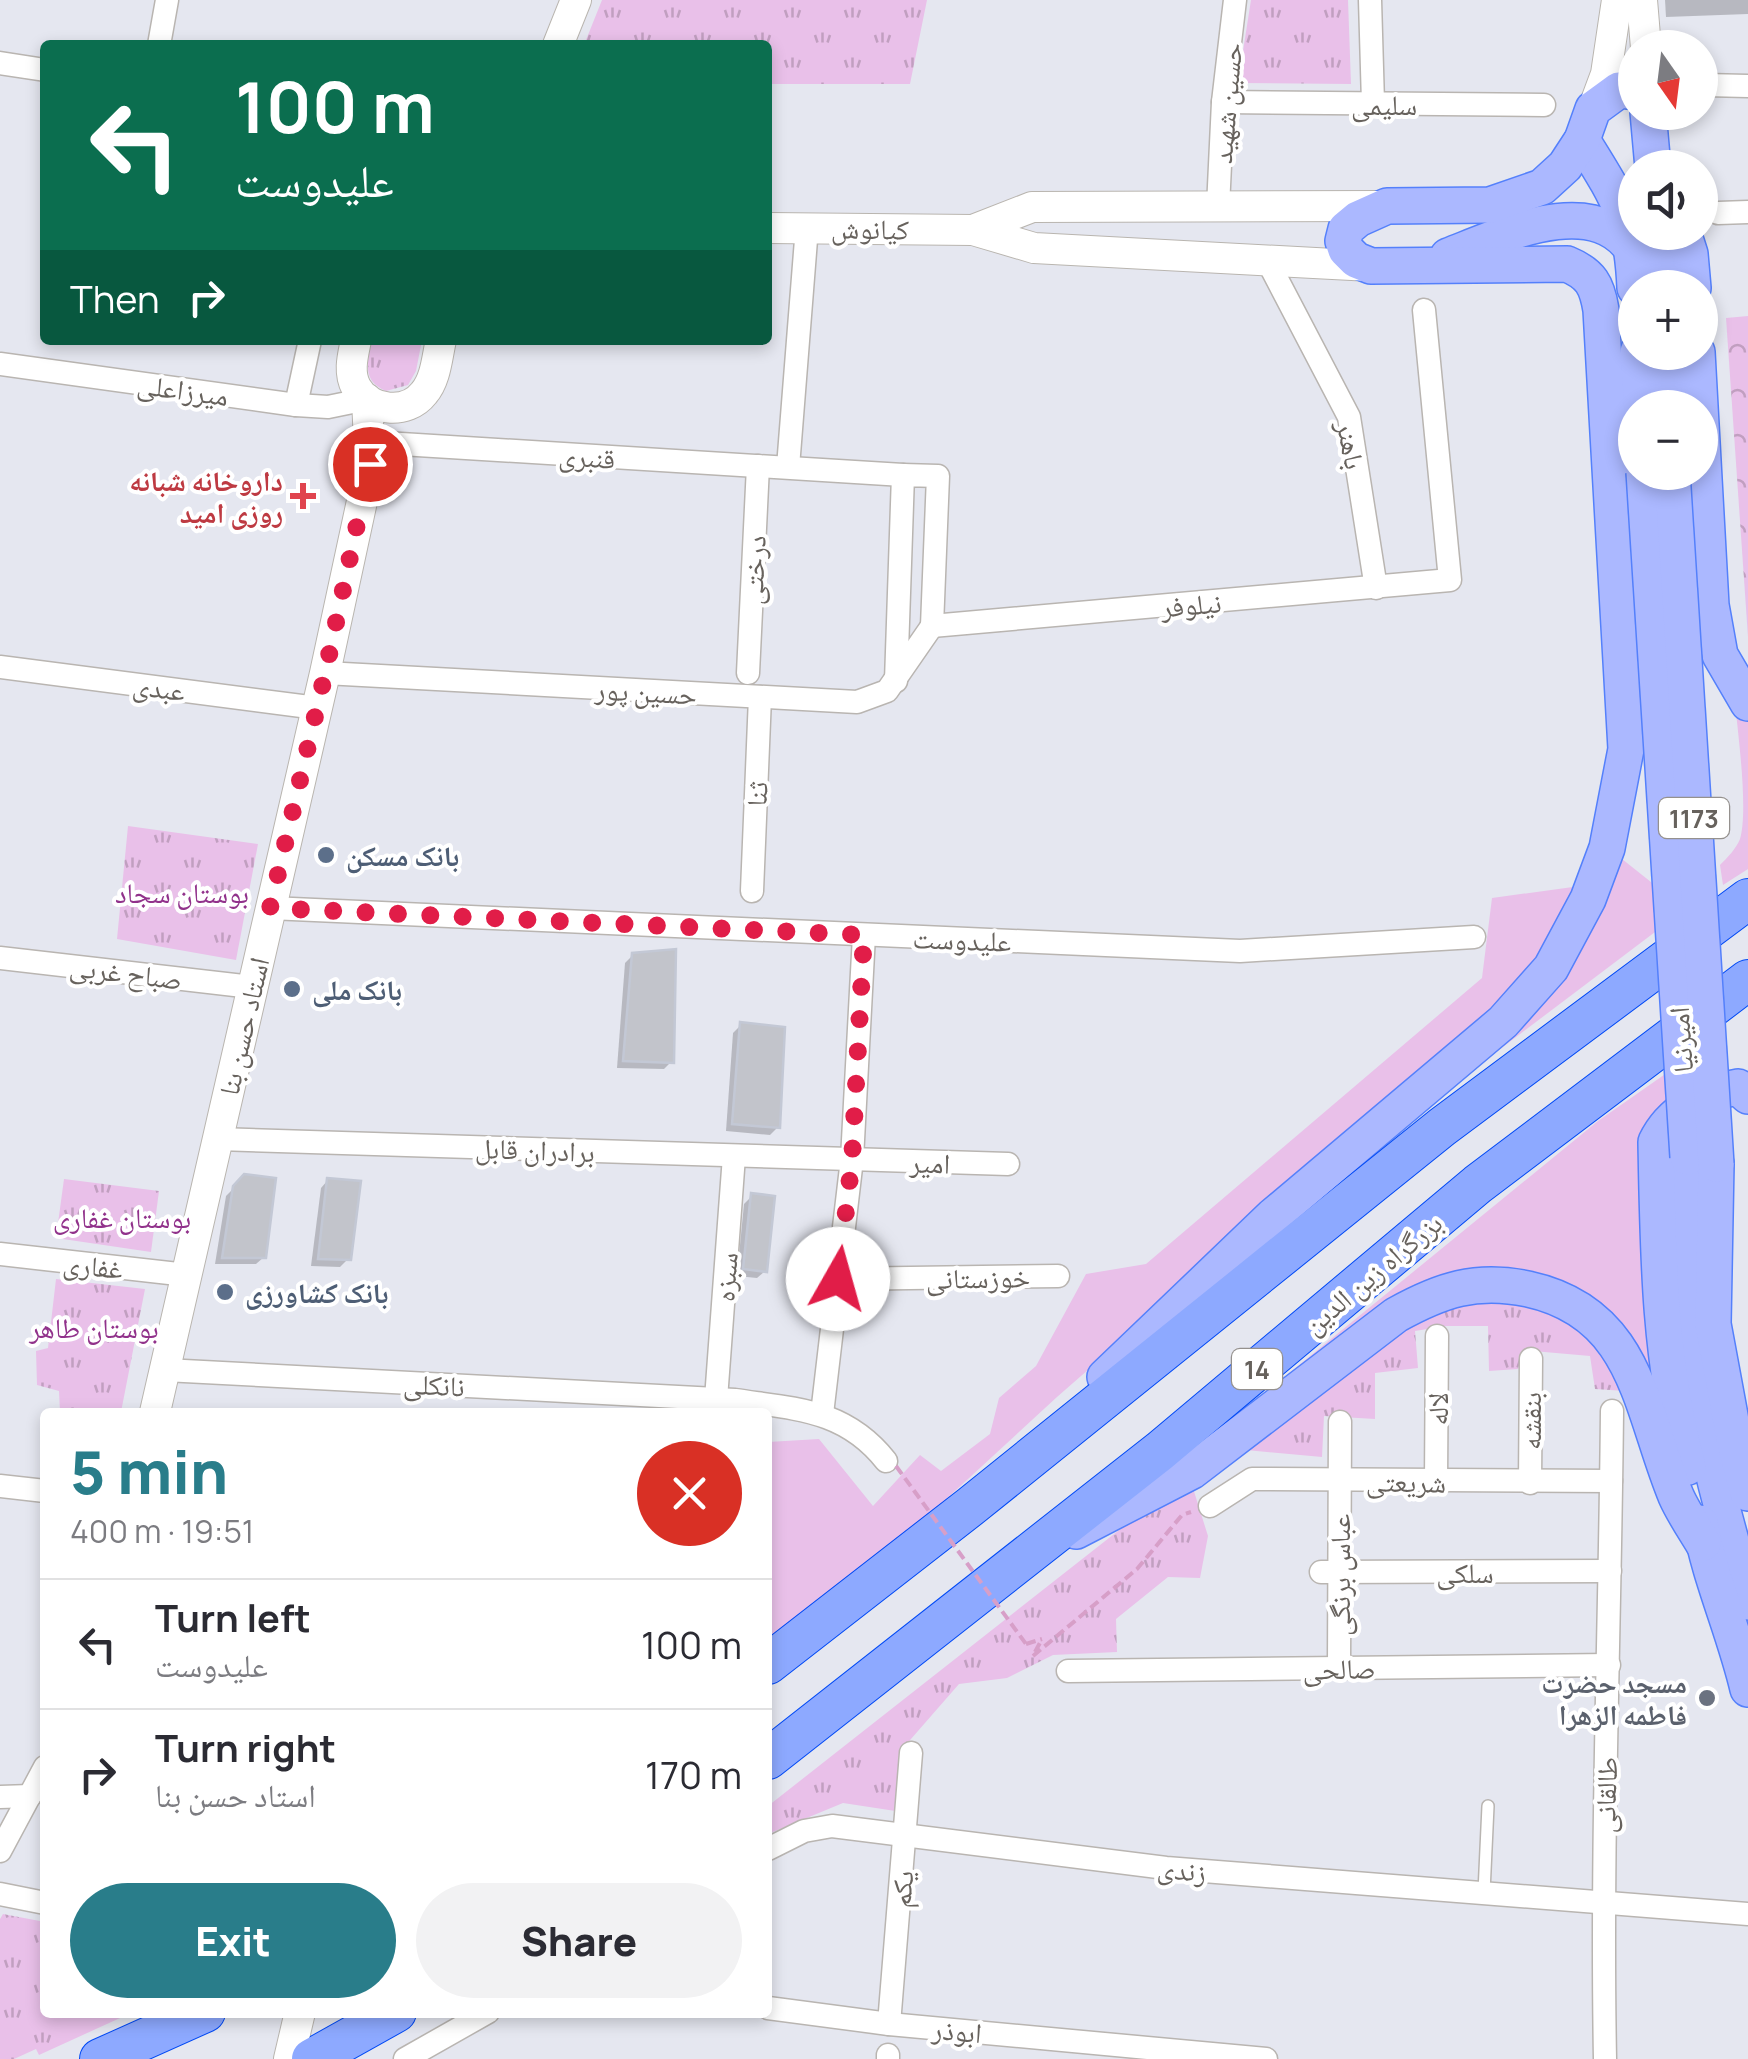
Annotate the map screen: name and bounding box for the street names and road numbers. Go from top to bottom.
street label: حسین شهید [1202,41,1250,165]
street label: سلیمی [1351,85,1417,123]
street label: کیانوش [831,208,910,248]
street label: میرزاعلی [135,364,231,414]
street label: باهنر [1329,417,1375,472]
street label: قنبری [557,435,617,477]
street label: درختی [732,534,774,606]
street label: نیلوفر [1158,582,1223,626]
street label: عبدی [130,665,188,709]
street label: حسین پور [593,669,698,713]
street label: ثنا [736,780,776,807]
road number: 1173 [1659,798,1729,838]
street label: علیدوست [912,918,1012,960]
street label: صباح غربی [68,946,184,998]
street label: استاد حسن بنا [209,953,277,1099]
street label: امیرنیا [1659,1006,1701,1074]
street label: برادران قابل [474,1128,596,1170]
street label: امیر [908,1142,951,1182]
street label: بزرگراه زین الدین [1294,1204,1450,1342]
street label: غفاری [61,1243,125,1287]
street label: سبزه [704,1251,746,1303]
street label: خوزستانی [926,1257,1030,1297]
road number: 14 [1232,1349,1282,1389]
street label: نانکلی [402,1363,466,1405]
street label: لاله [1418,1392,1456,1426]
street label: بنقشه [1511,1392,1549,1450]
street label: شریعتی [1366,1461,1446,1501]
street label: عباس برنگی [1320,1514,1358,1636]
street label: سلکی [1436,1553,1494,1591]
street label: صالحی [1302,1648,1376,1688]
street label: طالقانی [1585,1756,1625,1834]
street label: زندی [1156,1848,1208,1890]
street label: یکم [880,1869,923,1909]
street label: ابوذر [930,2009,983,2051]

